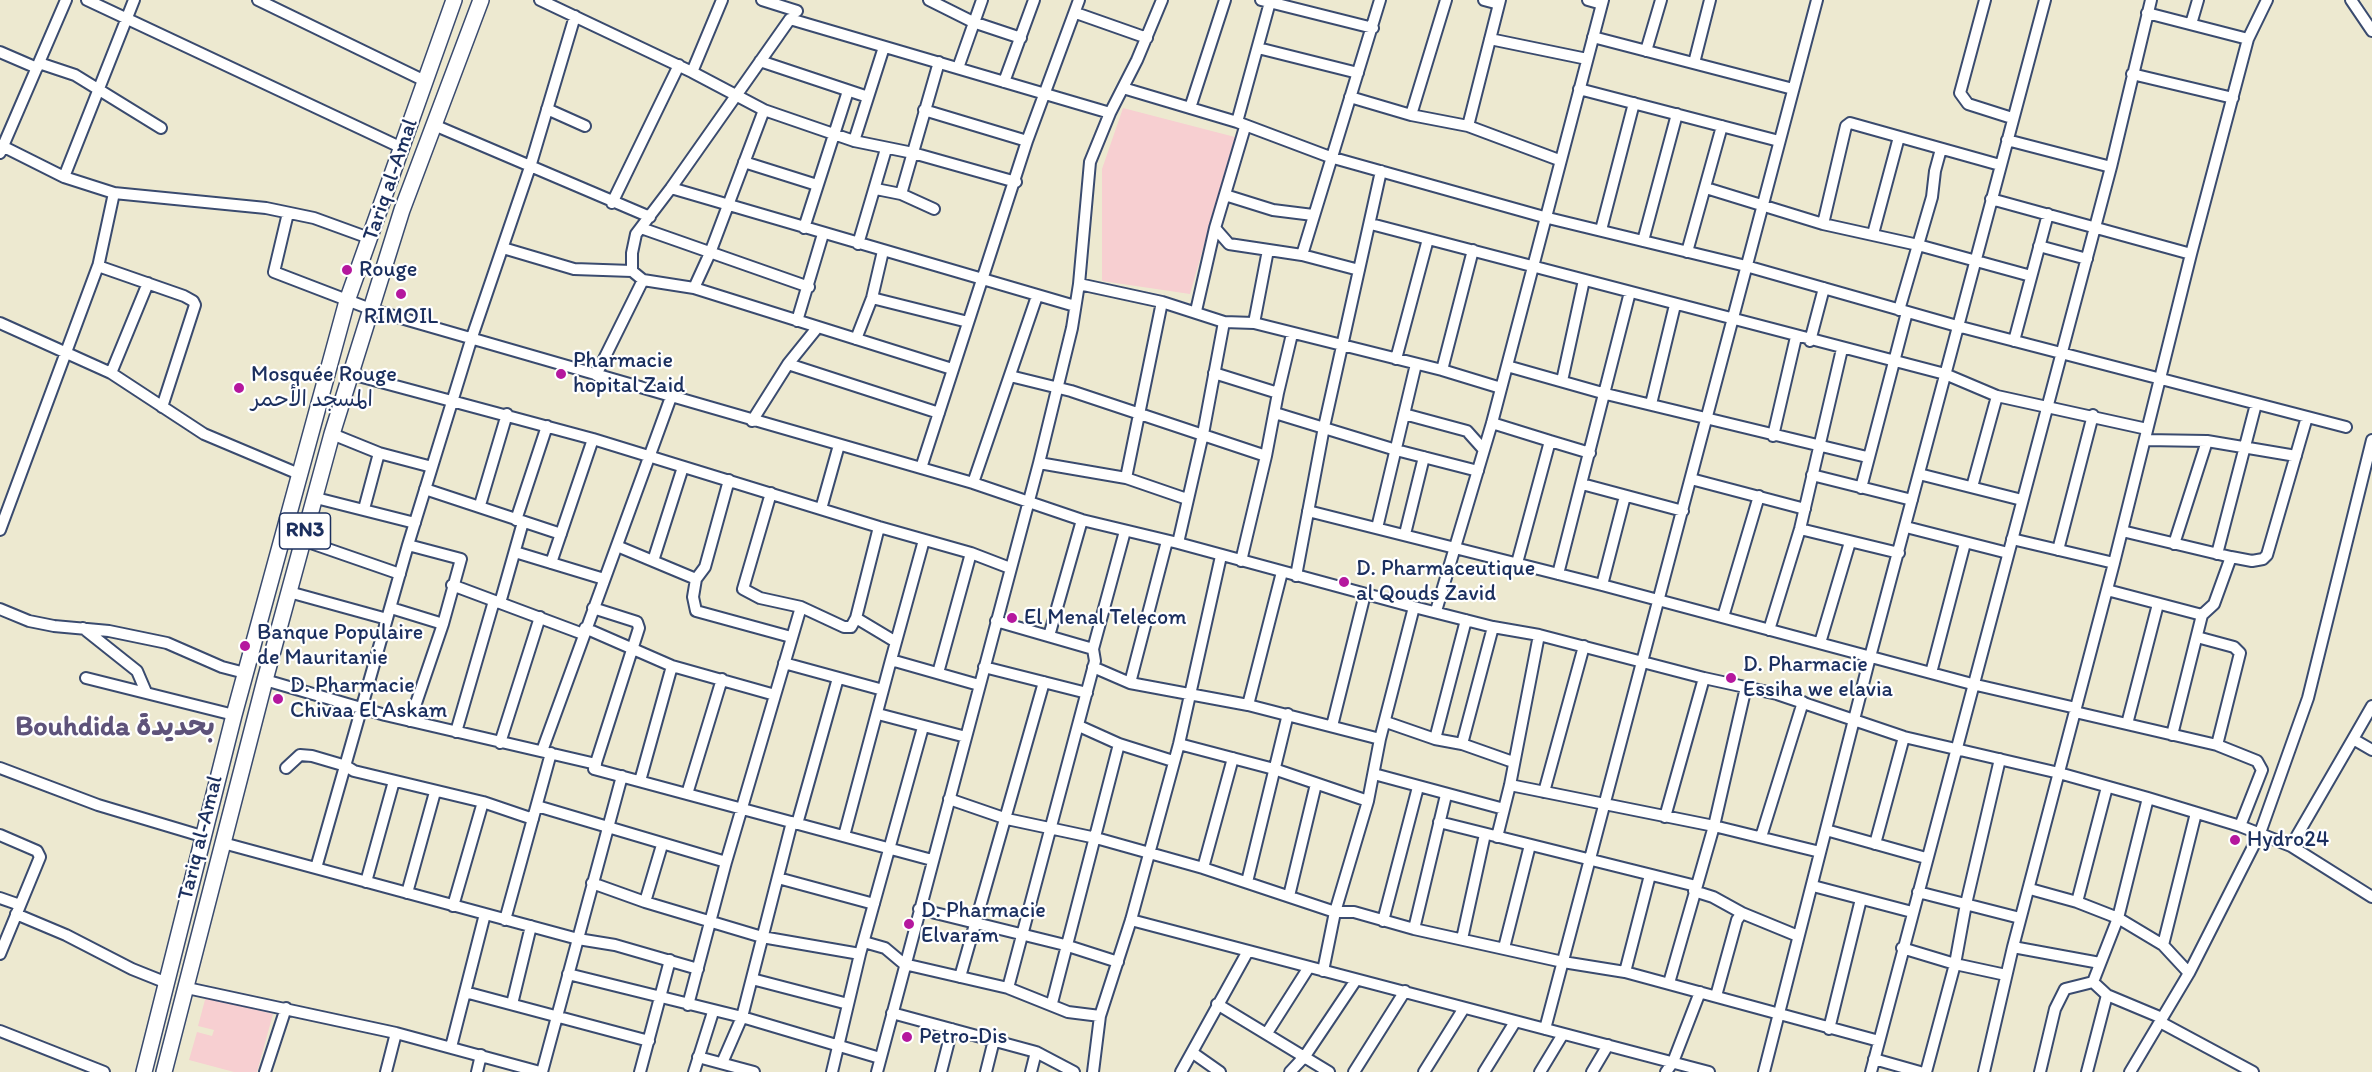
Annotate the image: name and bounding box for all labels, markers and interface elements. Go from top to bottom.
street label: Tariq al-Amal [358,115,424,245]
place label: Rouge [359,257,417,283]
marker: Rouge [340,263,354,277]
marker: RIMOIL [394,287,408,301]
place label: RIMOIL [364,304,438,330]
place label: Pharmacie hopital Zaid [573,348,685,400]
place label: Mosquée Rouge المسجد الأحمر [251,362,397,414]
marker: Pharmacie hopital Zaid [554,367,568,381]
marker: Mosquée Rouge المسجد الأحمر [232,381,246,395]
road number: RN3 [280,513,330,549]
place label: D. Pharmaceutique al Qouds Zavid [1356,556,1535,608]
marker: D. Pharmaceutique al Qouds Zavid [1337,575,1351,589]
place label: El Menal Telecom [1024,605,1187,631]
marker: El Menal Telecom [1005,611,1019,625]
place label: Banque Populaire de Mauritanie [257,620,423,672]
marker: Banque Populaire de Mauritanie [238,639,252,653]
place label: D. Pharmacie Essiha we elavia [1743,652,1893,704]
marker: D. Pharmacie Essiha we elavia [1724,671,1738,685]
place label: D. Pharmacie Chivaa El Askam [290,673,447,724]
marker: D. Pharmacie Chivaa El Askam [271,692,285,706]
district label: Bouhdida بحديدة [15,711,215,745]
street label: Tariq al-Amal [173,773,229,903]
place label: Hydro24 [2247,827,2329,853]
marker: Hydro24 [2228,833,2242,847]
place label: D. Pharmacie Elvaram [921,898,1046,950]
marker: D. Pharmacie Elvaram [902,917,916,931]
place label: Petro-Dis [919,1024,1007,1050]
marker: Petro-Dis [900,1030,914,1044]

